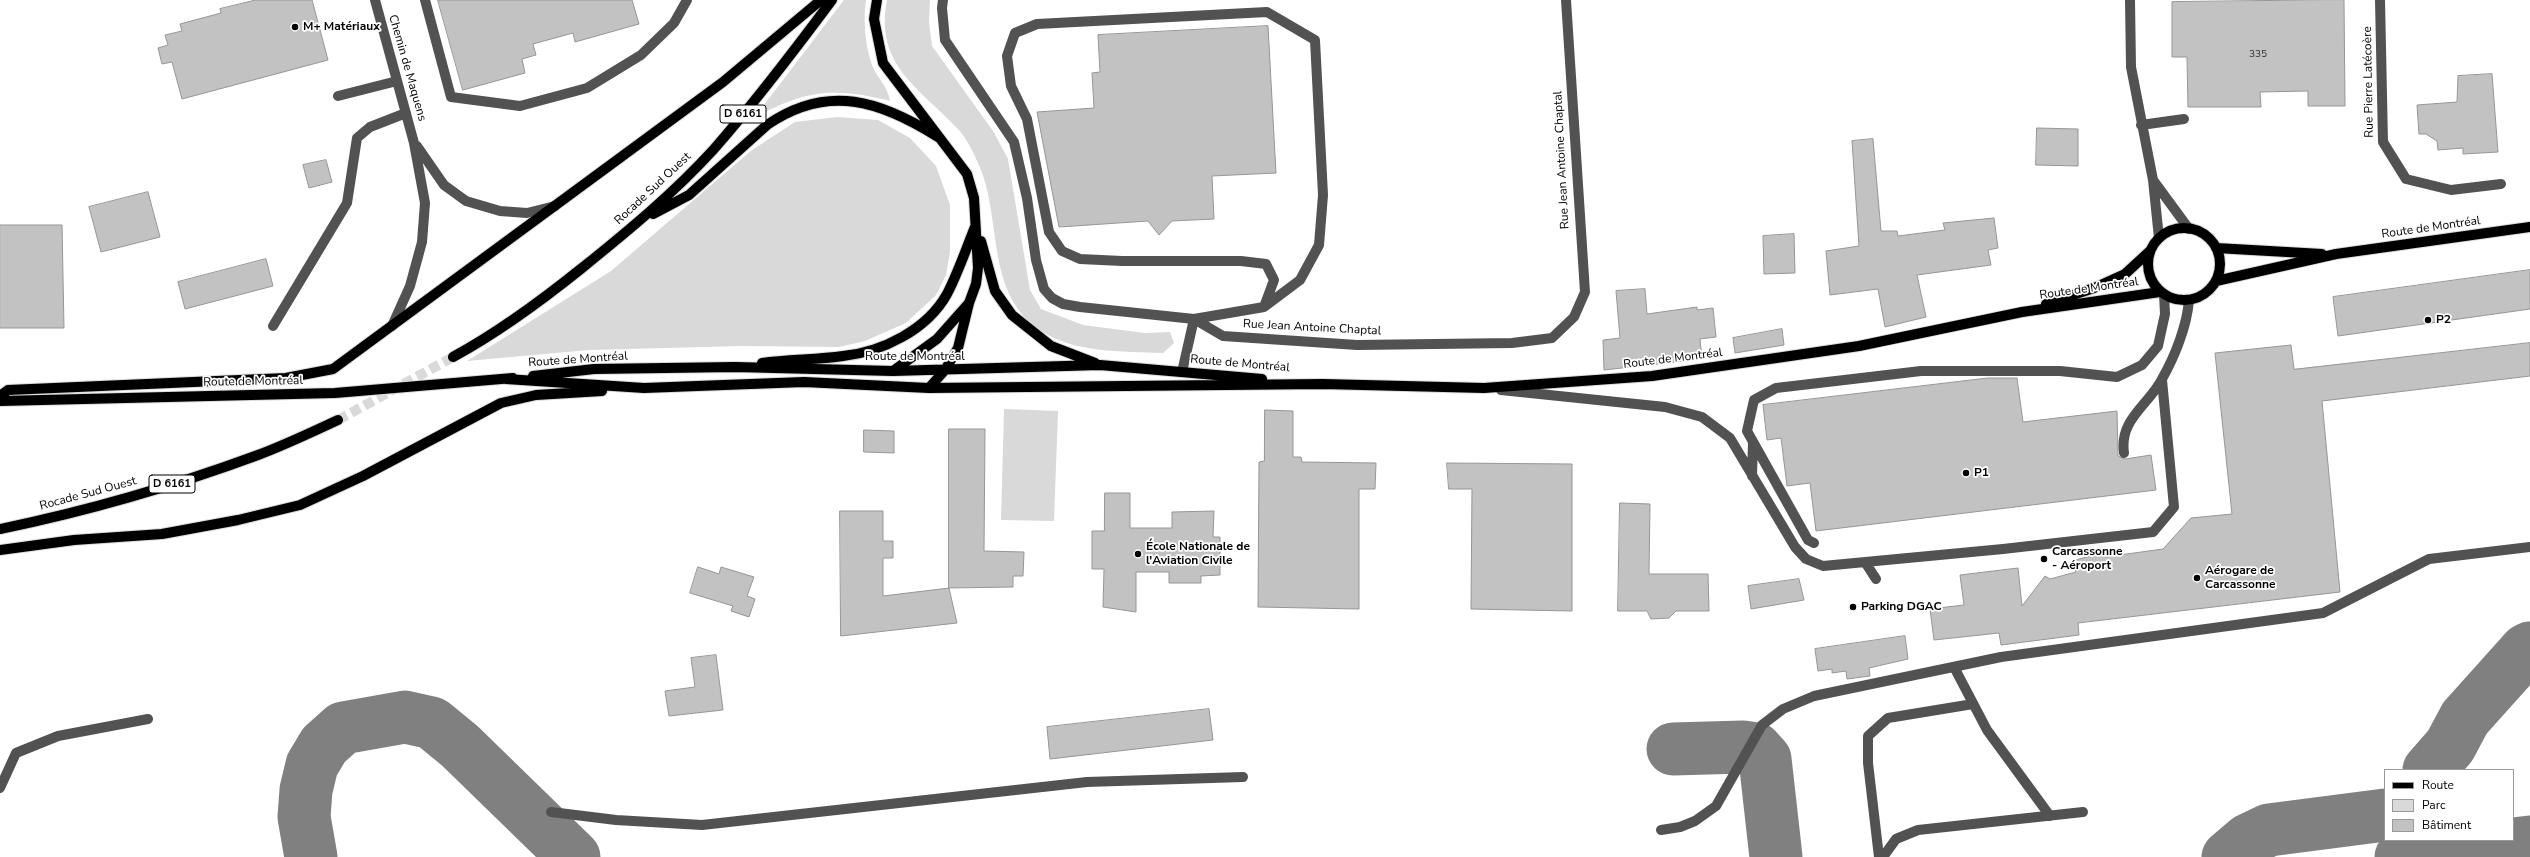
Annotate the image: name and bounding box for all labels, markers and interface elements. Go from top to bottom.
street label: Chemin de Maquens [385,13,429,123]
place label: M+ Matériaux [303,20,380,34]
marker: M+ Matériaux [290,22,300,32]
street label: Rue Pierre Latécoère [2361,26,2377,138]
house number: 335 [2249,49,2267,61]
street label: Rue Jean Antoine Chaptal [1551,90,1573,230]
road number: D 6161 [720,105,766,123]
street label: Rocade Sud Ouest [612,150,694,228]
street label: Route de Montréal [2381,214,2481,242]
street label: Route de Montréal [2039,275,2139,303]
place label: P2 [2436,313,2451,327]
marker: P2 [2423,315,2433,325]
street label: Rue Jean Antoine Chaptal [1242,317,1382,339]
street label: Route de Montréal [1623,346,1723,372]
street label: Route de Montréal [528,349,628,371]
street label: Route de Montréal [865,350,965,364]
street label: Route de Montréal [1190,352,1290,376]
street label: Route de Montréal [203,374,303,390]
place label: P1 [1974,466,1989,480]
marker: P1 [1961,468,1971,478]
street label: Rocade Sud Ouest [38,474,138,514]
road number: D 6161 [149,475,195,493]
place label: École Nationale de l'Aviation Civile [1146,540,1250,568]
place label: Carcassonne - Aéroport [2052,545,2122,573]
marker: École Nationale de l'Aviation Civile [1133,549,1143,559]
marker: Carcassonne - Aéroport [2039,554,2049,564]
place label: Aérogare de Carcassonne [2205,564,2275,592]
marker: Aérogare de Carcassonne [2192,573,2202,583]
place label: Parking DGAC [1861,600,1942,614]
marker: Parking DGAC [1848,602,1858,612]
legend [2384,769,2514,841]
text: Route [2422,777,2454,793]
text: Parc [2422,797,2445,813]
text: Bâtiment [2422,817,2471,833]

